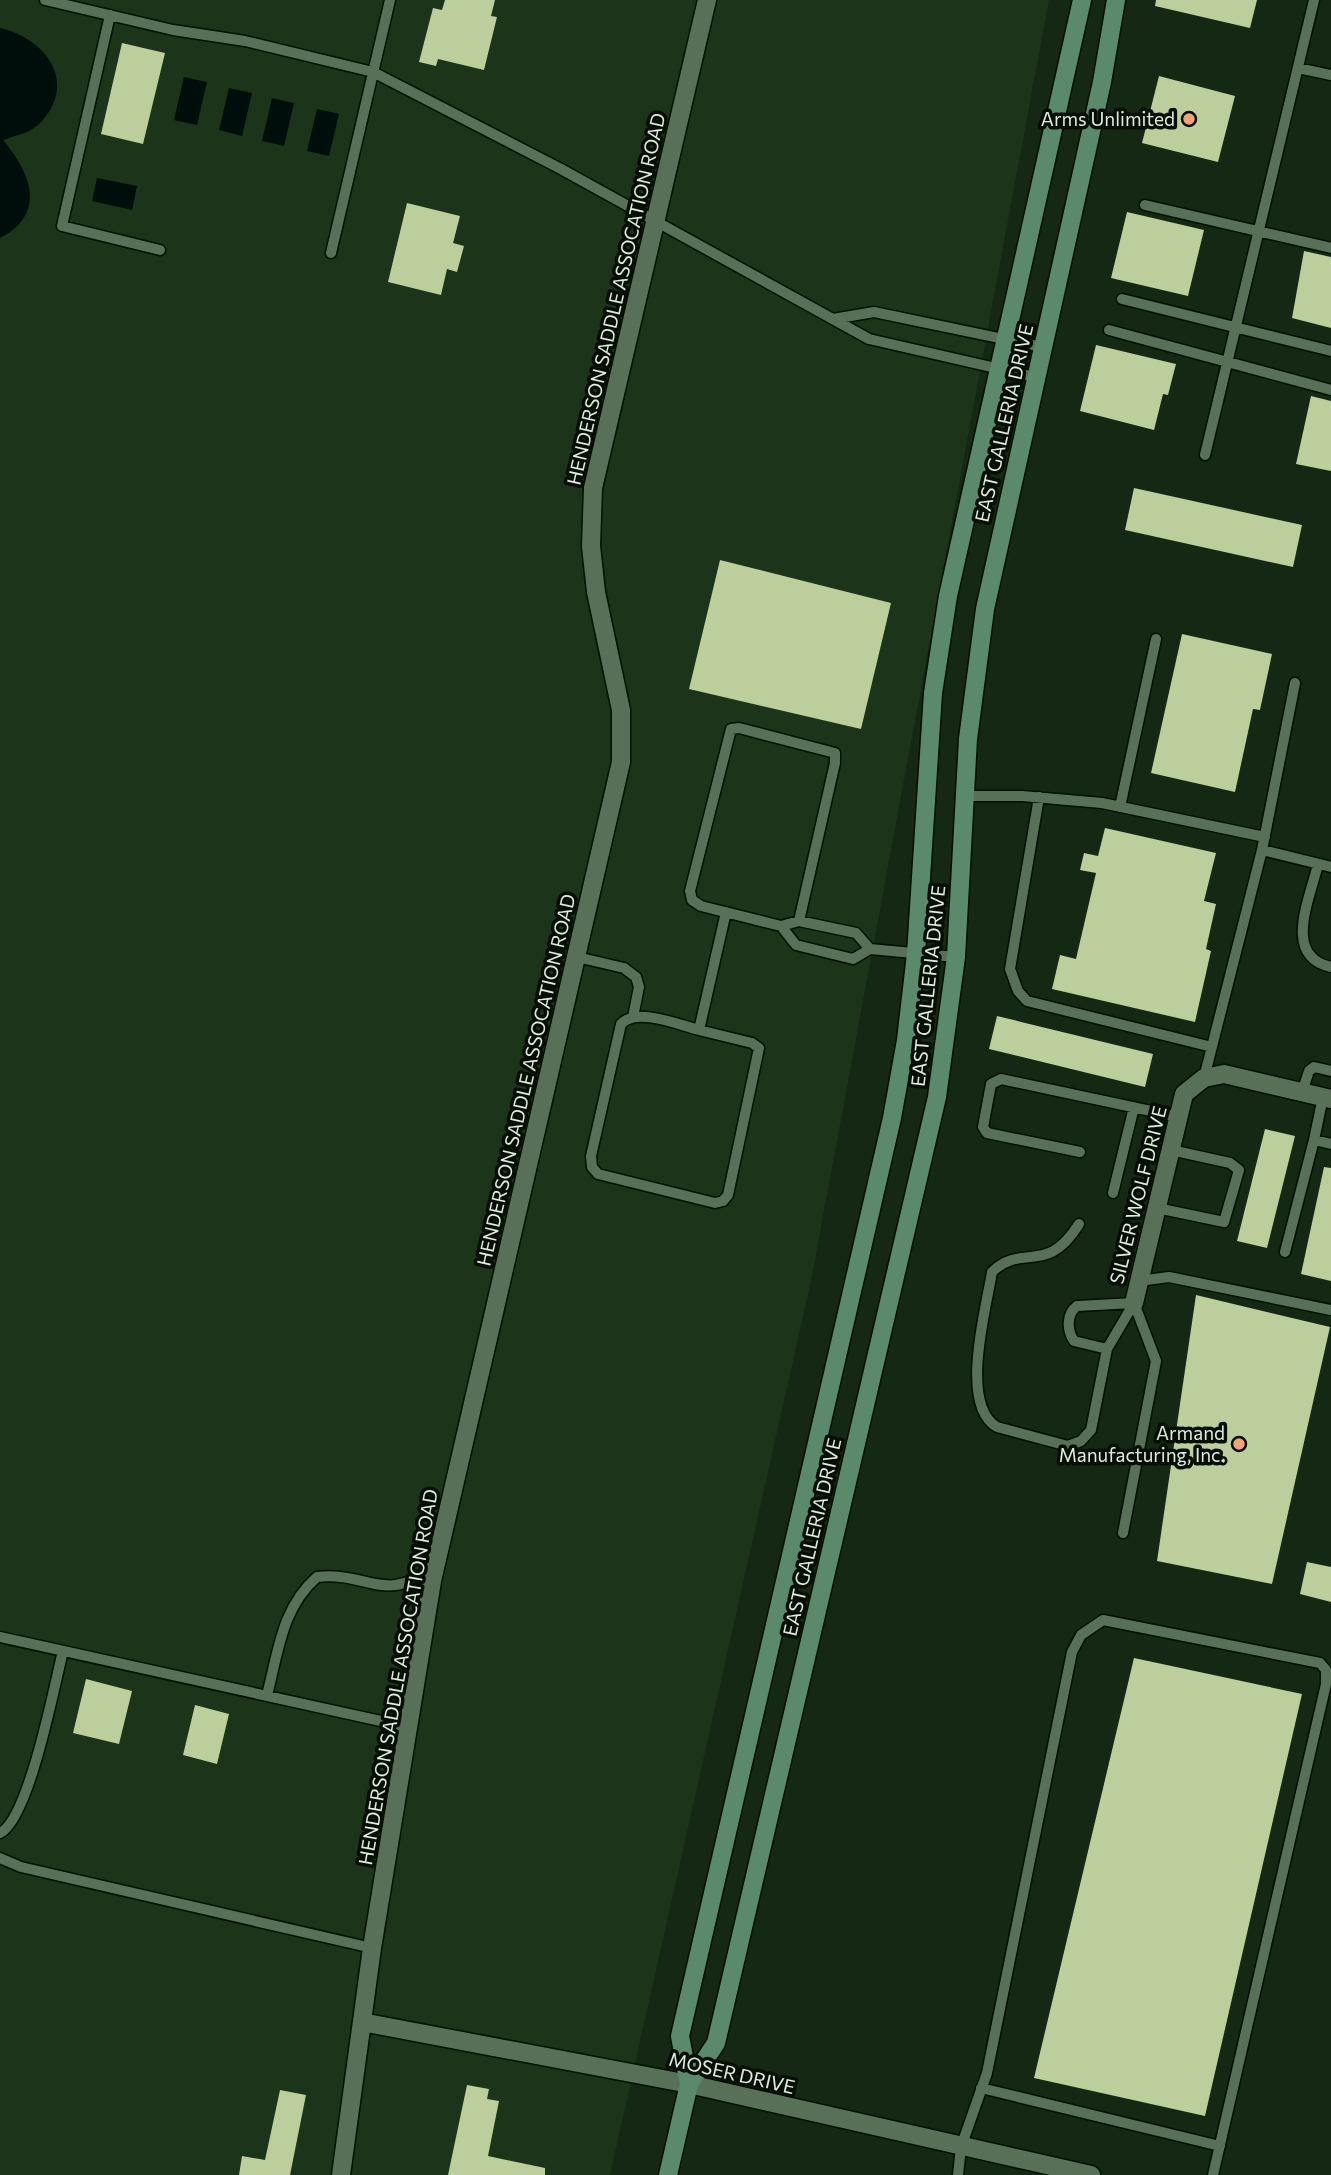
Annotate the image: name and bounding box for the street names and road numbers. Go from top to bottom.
street label: HENDERSON SADDLE ASSOCATION ROAD [561,111,670,487]
street label: EAST GALLERIA DRIVE [970,322,1037,524]
street label: EAST GALLERIA DRIVE [905,884,950,1088]
street label: HENDERSON SADDLE ASSOCATION ROAD [471,892,580,1268]
street label: SILVER WOLF DRIVE [1104,1103,1171,1286]
street label: EAST GALLERIA DRIVE [778,1436,845,1638]
street label: HENDERSON SADDLE ASSOCATION ROAD [353,1487,442,1867]
street label: MOSER DRIVE [667,2047,797,2098]

